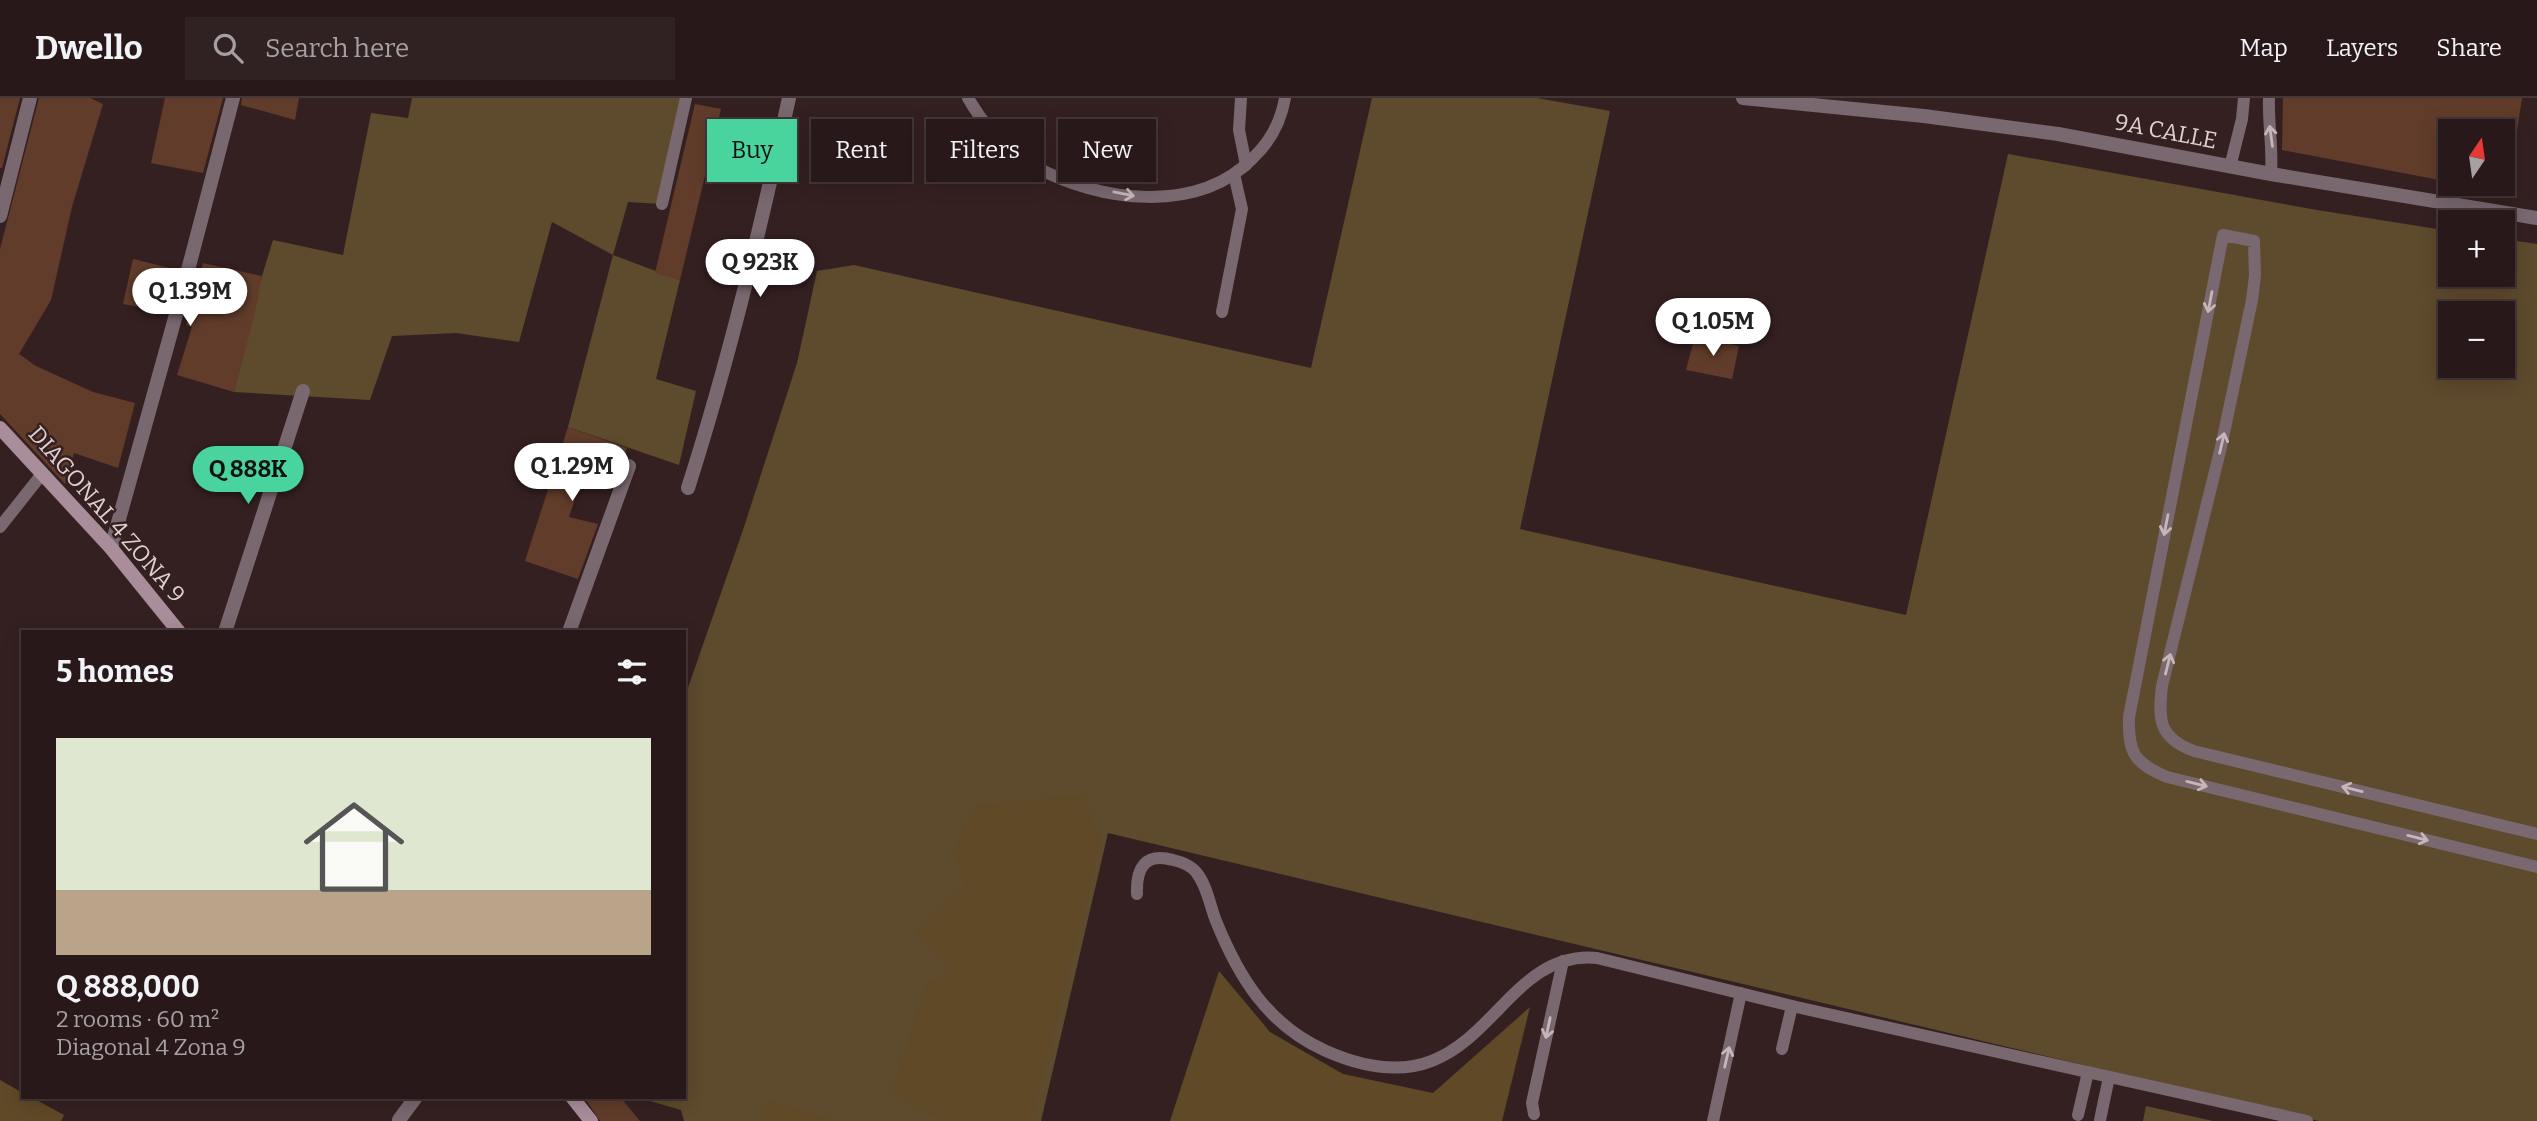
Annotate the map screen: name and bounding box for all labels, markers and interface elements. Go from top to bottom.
search box [185,17,675,80]
text: Dwello [35,28,143,68]
icon: search [209,29,247,67]
text: Search here [265,33,409,64]
text: Map [2240,34,2288,62]
text: Layers [2326,34,2398,62]
text: Share [2436,34,2502,62]
street label: 9A CALLE [2112,107,2220,155]
chip: Buy [707,119,797,182]
chip: Rent [811,119,912,182]
chip: Filters [926,119,1044,182]
chip: New [1058,119,1156,182]
north arrow [2438,119,2515,196]
map controls [2438,119,2515,378]
one-way arrow [2264,125,2277,148]
one-way arrow [1112,188,1135,202]
button: + [2438,210,2515,287]
pin: Q 923K [703,240,817,299]
text: Q 923K [722,248,798,276]
pin: Q 1.39M [125,268,255,328]
text: Q 1.39M [148,277,232,305]
one-way arrow [2203,290,2216,313]
pin: Q 1.05M [1648,299,1778,358]
button: − [2438,301,2515,378]
text: Q 1.05M [1672,307,1754,335]
street label: DIAGONAL 4 ZONA 9 [23,420,191,608]
one-way arrow [2215,432,2229,455]
pin: Q 1.29M [507,444,637,503]
pin: Q 888K [191,446,305,506]
text: Q 1.29M [530,452,614,480]
text: Q 888K [209,455,287,483]
one-way arrow [2159,513,2173,536]
icon: filters [613,653,651,691]
one-way arrow [2162,653,2175,676]
text: 5 homes [56,654,174,690]
one-way arrow [2185,778,2208,791]
one-way arrow [2341,782,2364,795]
icon: home [291,784,417,910]
one-way arrow [2406,832,2429,845]
text: Q 888,000 [56,969,200,1005]
text: 2 rooms · 60 m² [56,1005,219,1033]
one-way arrow [1540,1016,1554,1039]
text: Diagonal 4 Zona 9 [56,1033,246,1061]
one-way arrow [1721,1046,1735,1069]

